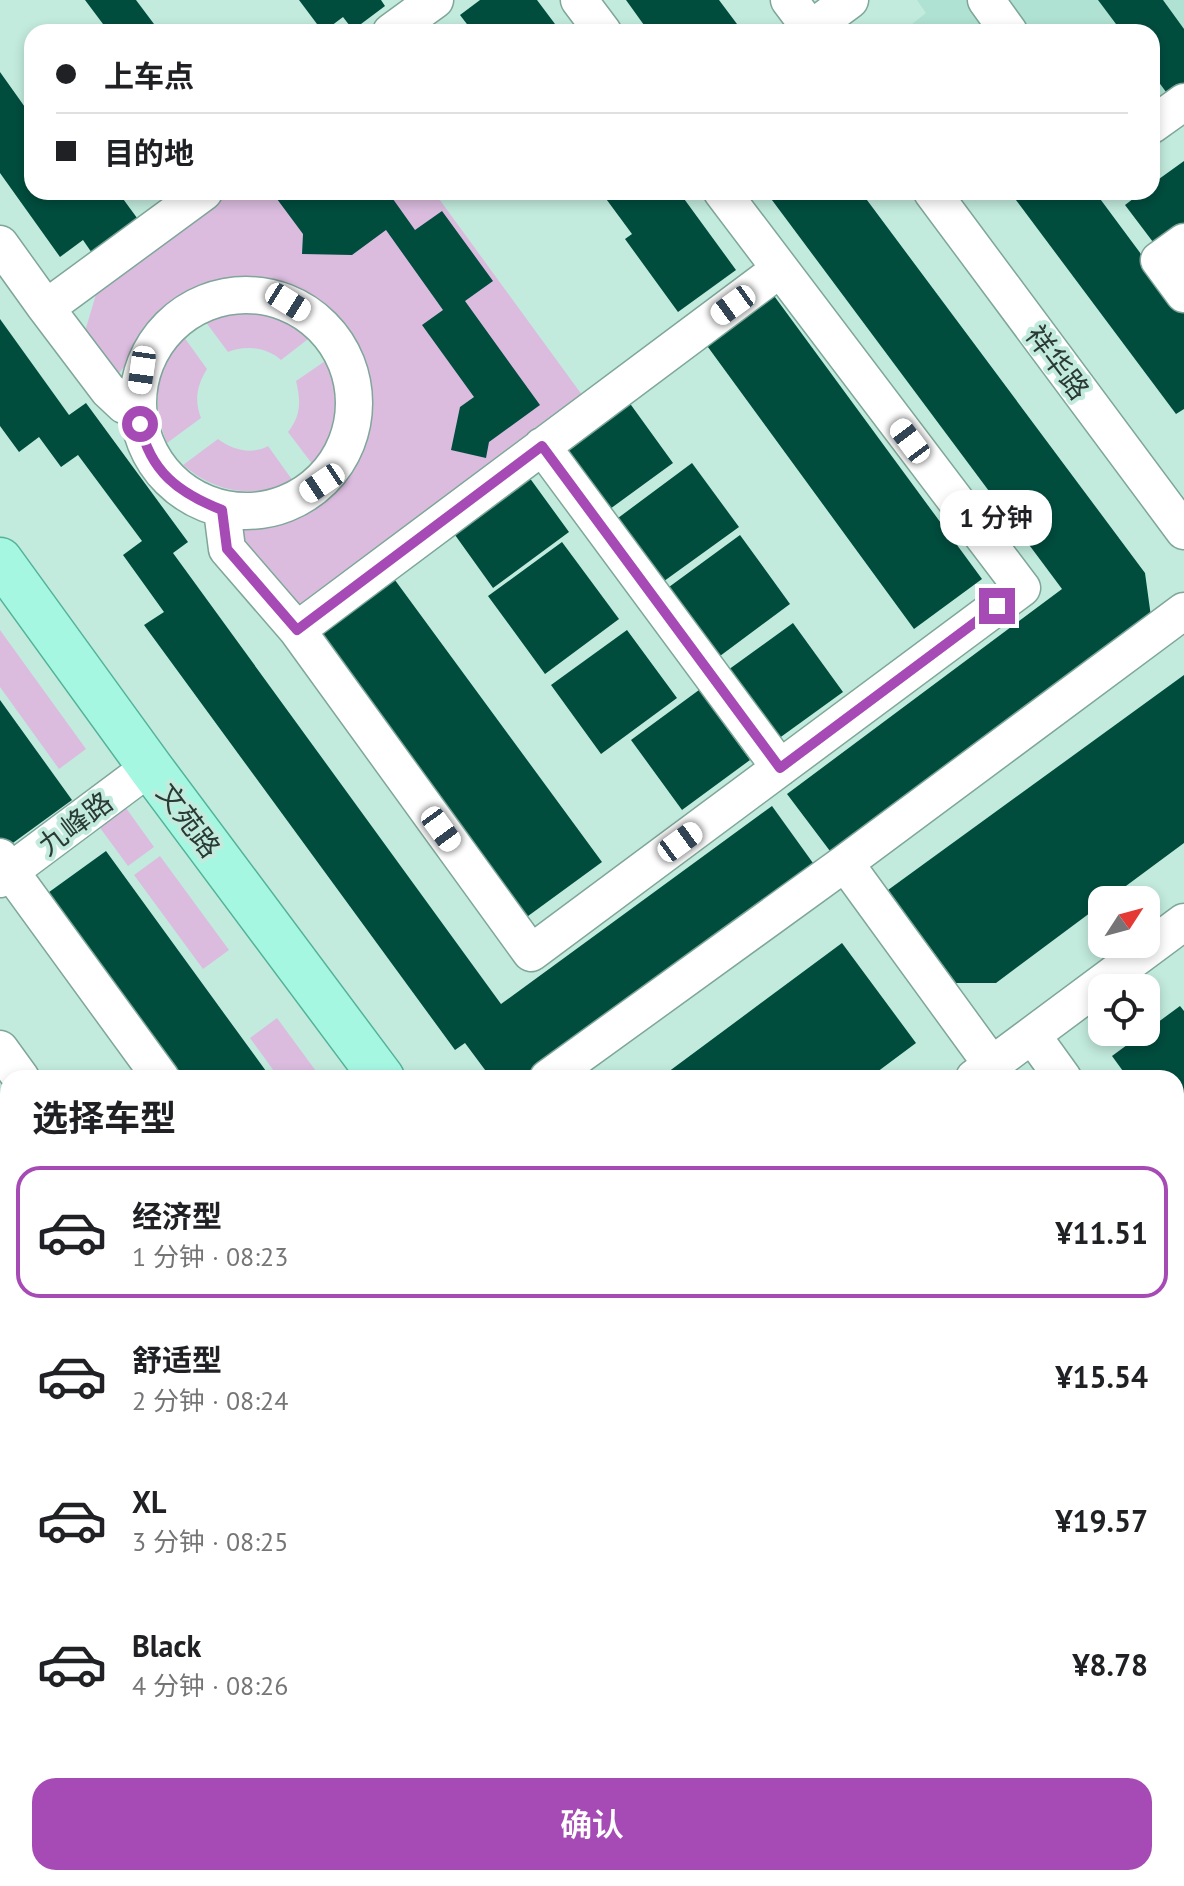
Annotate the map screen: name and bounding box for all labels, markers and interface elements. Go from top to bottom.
text: 上车点 [104,56,194,95]
text: 目的地 [104,133,194,172]
car [261,279,315,325]
car [707,281,759,329]
street label: 祥华路 [1018,317,1098,407]
car [127,345,157,395]
route start [122,406,158,442]
car [886,415,934,467]
car [295,460,349,506]
callout: 1 分钟 [941,490,1053,546]
text: 1 分钟 [959,501,1033,534]
route end [979,588,1015,624]
street label: 文苑路 [149,775,229,865]
street label: 九峰路 [30,783,120,863]
car [417,803,465,855]
car [654,818,706,866]
north arrow [1088,886,1160,958]
map controls [1088,886,1160,1046]
button: locate [1088,974,1160,1046]
text: 选择车型 [32,1094,176,1141]
icon: car [36,1196,108,1268]
text: 经济型 [132,1196,222,1235]
text: ¥11.51 [1056,1213,1148,1252]
text: 1 分钟 · 08:23 [132,1240,288,1273]
icon: car [36,1340,108,1412]
text: 舒适型 [132,1340,222,1379]
text: ¥15.54 [1056,1357,1148,1396]
text: 2 分钟 · 08:24 [132,1384,288,1417]
text: XL [132,1482,166,1521]
icon: car [36,1484,108,1556]
text: ¥19.57 [1056,1501,1148,1540]
text: 3 分钟 · 08:25 [132,1525,288,1558]
text: Black [132,1626,201,1665]
icon: car [36,1628,108,1700]
text: ¥8.78 [1073,1645,1148,1684]
text: 4 分钟 · 08:26 [132,1669,288,1702]
button: 确认 [32,1778,1152,1870]

